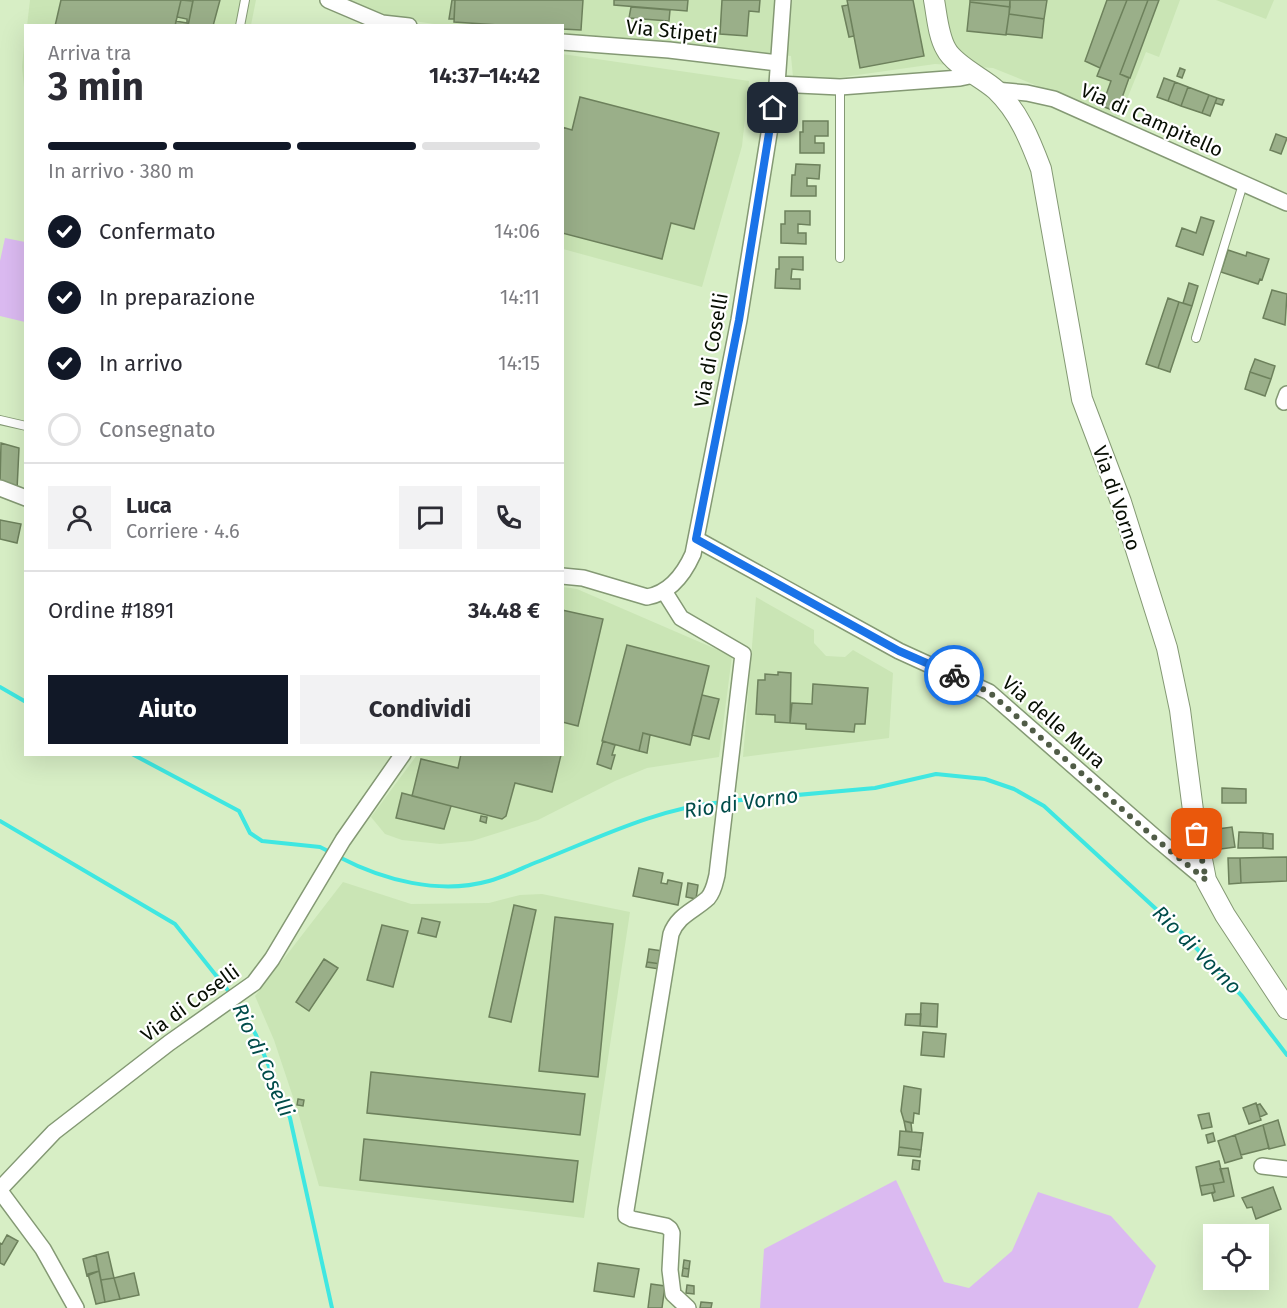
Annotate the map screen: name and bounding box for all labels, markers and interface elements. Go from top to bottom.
street label: Via Stipeti [625,14,719,48]
text: Arriva tra [48,41,131,65]
text: 14:37–14:42 [429,62,540,89]
text: 3 min [48,64,144,110]
street label: Via di Campitello [1077,78,1227,162]
pin [747,82,798,133]
icon: home [756,91,789,124]
text: In arrivo · 380 m [48,159,194,183]
icon: check [48,215,81,248]
text: Confermato [99,218,216,245]
text: 14:06 [494,219,540,243]
icon: check [48,281,81,314]
text: In preparazione [99,284,255,311]
text: 14:11 [500,285,540,309]
street label: Via di Coselli [689,291,733,409]
icon: check [48,347,81,380]
text: In arrivo [99,350,183,377]
text: 14:15 [498,351,540,375]
text: Consegnato [99,416,216,443]
street label: Via di Vorno [1088,442,1146,554]
button: person [48,486,111,549]
button: chat [399,486,462,549]
button: phone [477,486,540,549]
text: Luca [126,492,172,519]
text: Corriere · 4.6 [126,519,240,543]
text: Ordine #1891 [48,597,174,624]
text: 34.48 € [468,597,540,624]
courier [924,645,984,705]
icon: bike [938,659,971,692]
street label: Via delle Mura [998,671,1110,773]
button: Aiuto [48,675,288,744]
button: Condividi [300,675,540,744]
water label: Rio di Vorno [682,782,800,824]
pin [1171,808,1222,859]
icon: bag [1180,817,1213,850]
water label: Rio di Vorno [1147,900,1247,1000]
street label: Via di Coselli [136,959,244,1047]
water label: Rio di Coselli [226,999,300,1121]
map controls [1203,1224,1269,1290]
button: locate [1203,1224,1269,1290]

